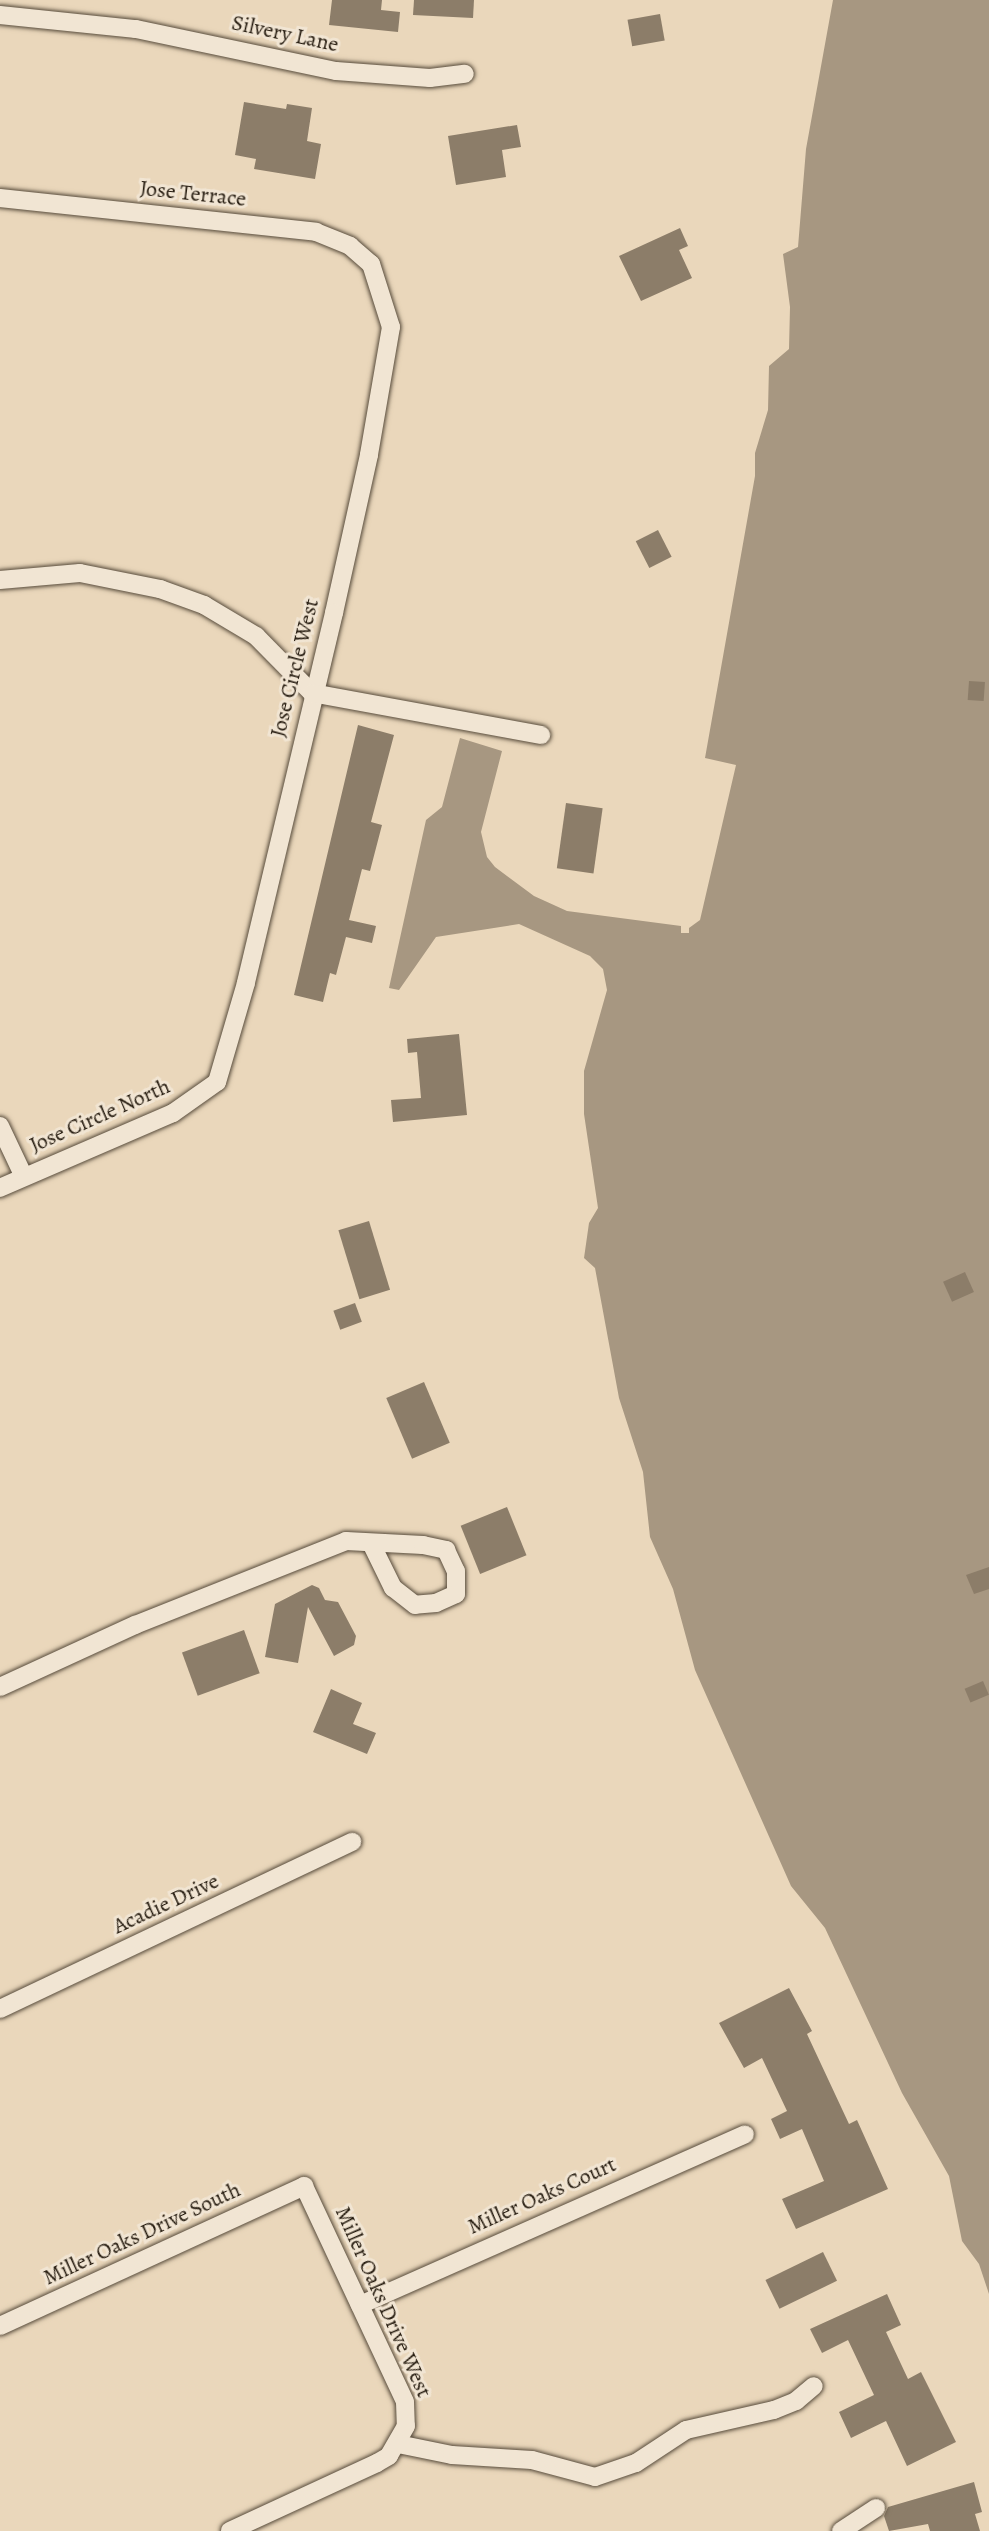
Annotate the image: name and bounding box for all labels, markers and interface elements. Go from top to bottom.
street label: Silvery Lane [229,10,341,58]
street label: Jose Terrace [139,175,247,213]
street label: Jose Circle West [265,596,325,740]
street label: Jose Circle North [26,1073,174,1159]
street label: Acadie Drive [109,1868,223,1940]
street label: Miller Oaks Court [464,2152,620,2240]
street label: Miller Oaks Drive South [39,2177,245,2291]
street label: Miller Oaks Drive West [329,2202,437,2402]

